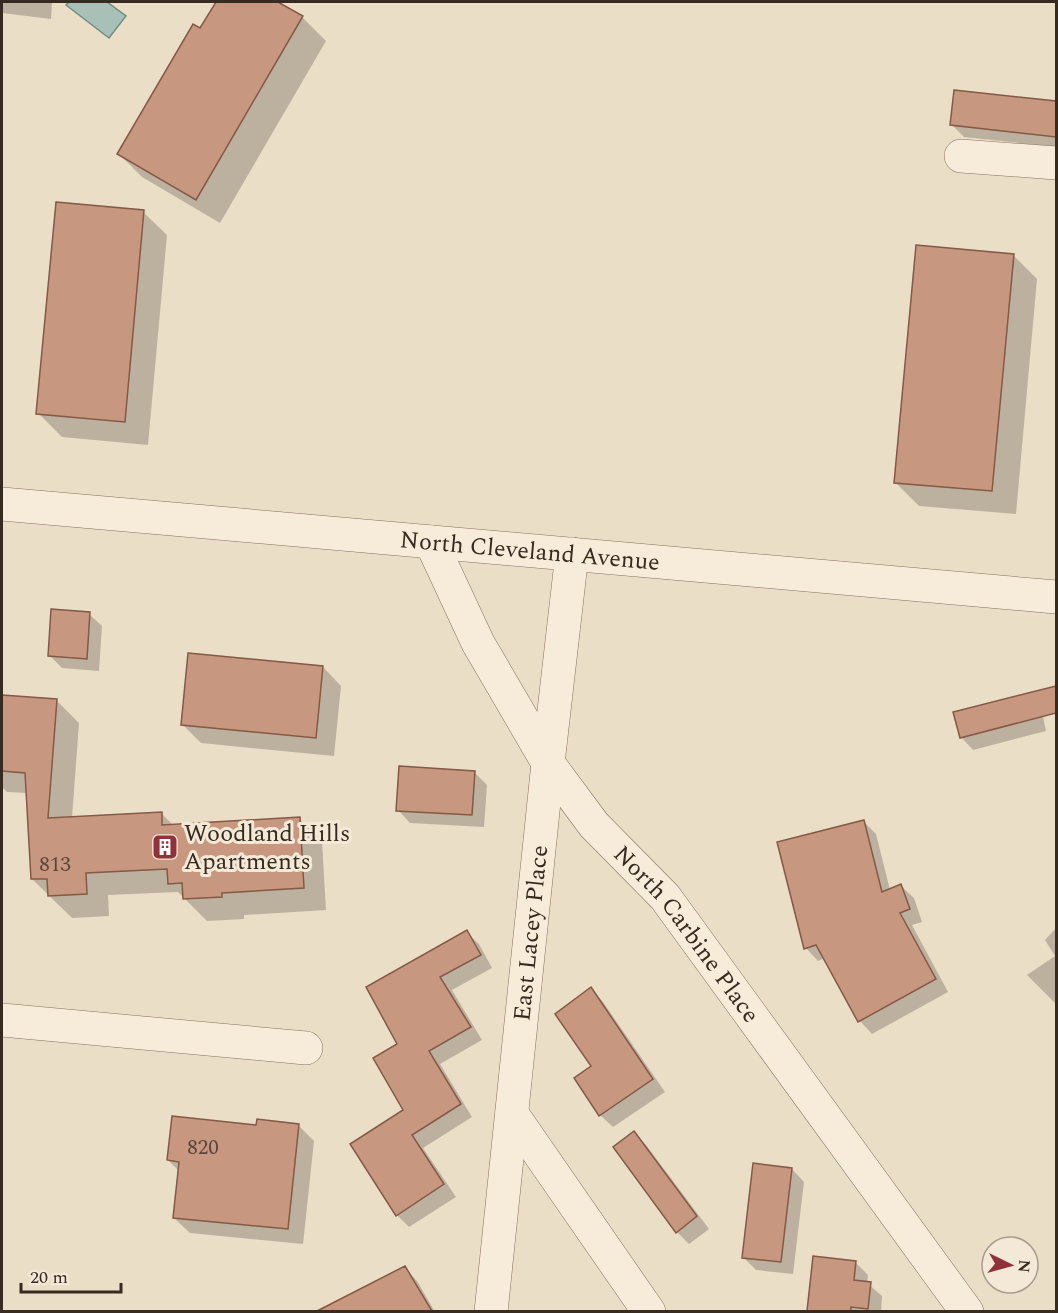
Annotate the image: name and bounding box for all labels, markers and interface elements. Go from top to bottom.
street label: North Cleveland Avenue [398,522,661,581]
place label: Woodland Hills Apartments [184,816,350,880]
building icon: Woodland Hills Apartments [150,832,180,862]
street label: North Carbine Place [604,837,768,1031]
street label: East Lacey Place [504,843,558,1023]
house number: 813 [39,849,71,881]
house number: 820 [187,1132,219,1164]
north arrow [980,1235,1040,1295]
scale bar [21,1256,122,1294]
text: N [1011,1259,1036,1274]
text: 20 m [30,1264,68,1291]

